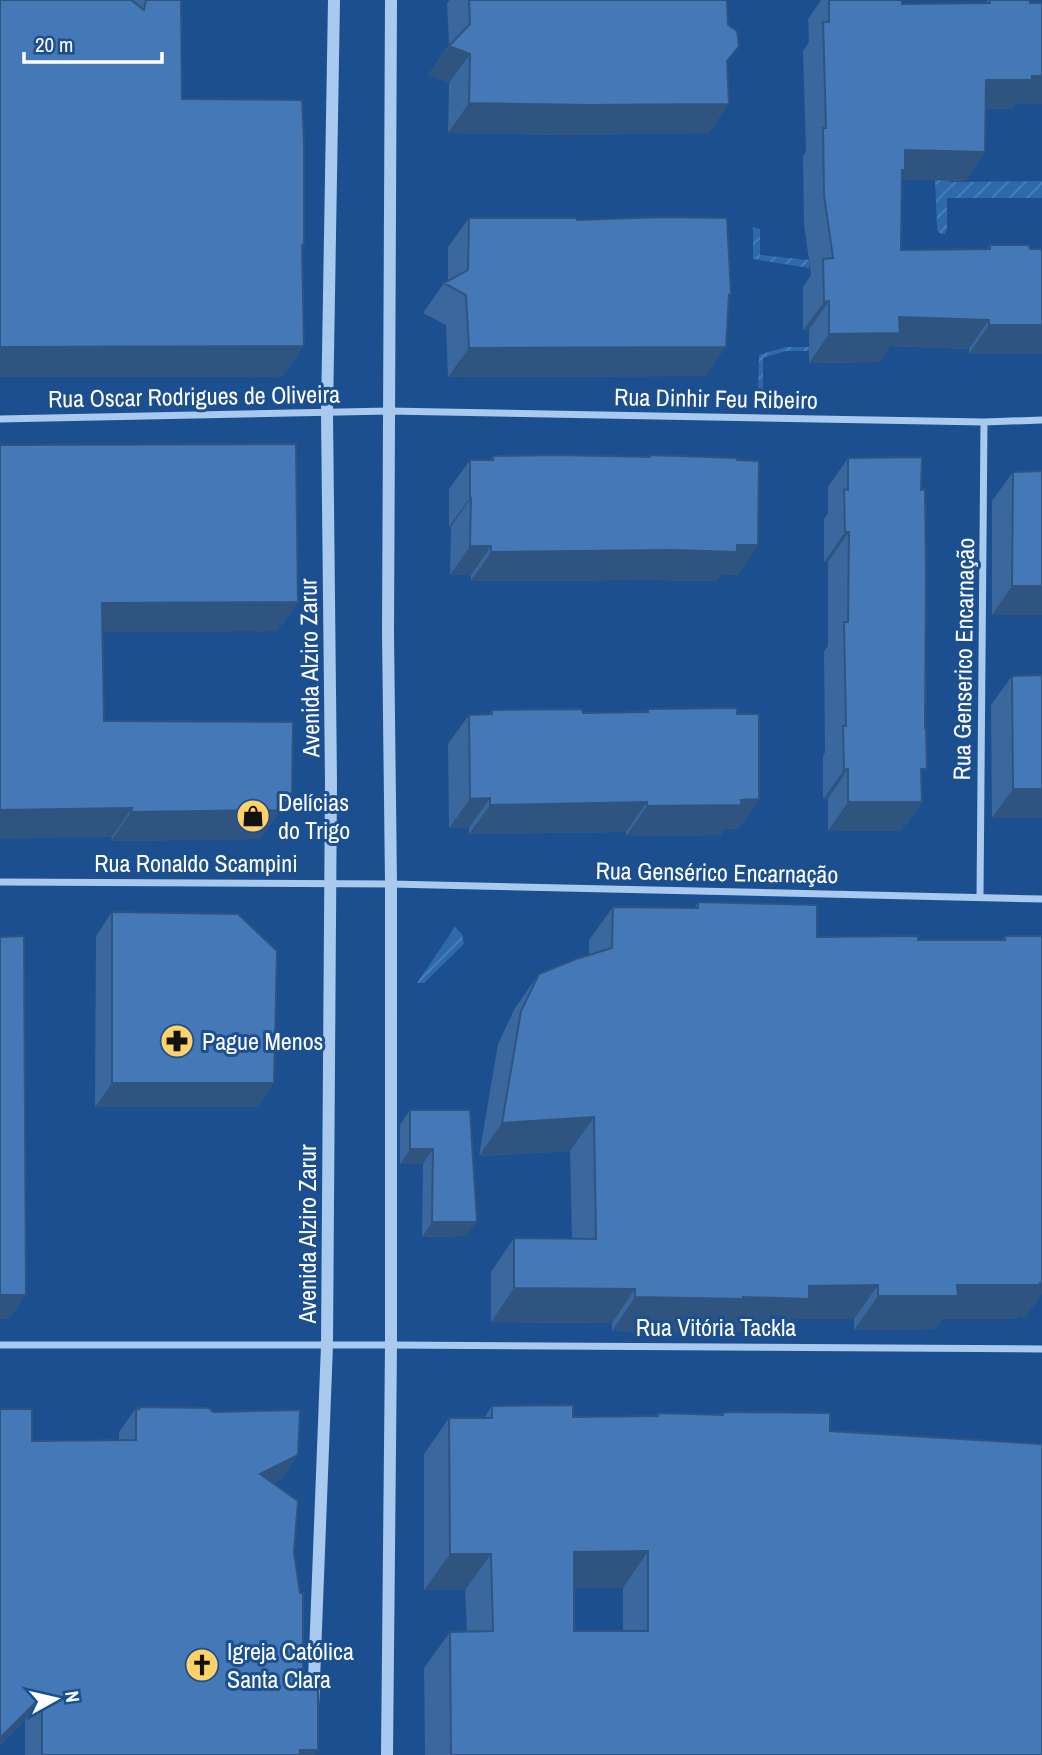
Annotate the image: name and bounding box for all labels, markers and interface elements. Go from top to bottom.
scale bar [24,21,163,65]
text: 20 m [35,30,73,59]
street label: Rua Oscar Rodrigues de Oliveira [48,377,340,415]
street label: Rua Dinhir Feu Ribeiro [614,380,818,416]
street label: Rua Genserico Encarnação [945,537,981,781]
street label: Avenida Alziro Zarur [291,578,327,759]
place label: Delícias do Trigo [278,786,350,846]
shop icon: Delícias do Trigo [234,797,272,835]
street label: Rua Ronaldo Scampini [94,847,298,879]
street label: Rua Gensérico Encarnação [595,854,839,890]
pharmacy icon: Pague Menos [158,1022,196,1060]
place label: Pague Menos [202,1025,323,1057]
street label: Avenida Alziro Zarur [291,1144,323,1325]
street label: Rua Vitória Tackla [636,1311,796,1343]
place label: Igreja Católica Santa Clara [227,1635,354,1695]
church icon: Igreja Católica Santa Clara [183,1646,221,1684]
north arrow [21,1664,91,1734]
text: N [59,1689,86,1704]

